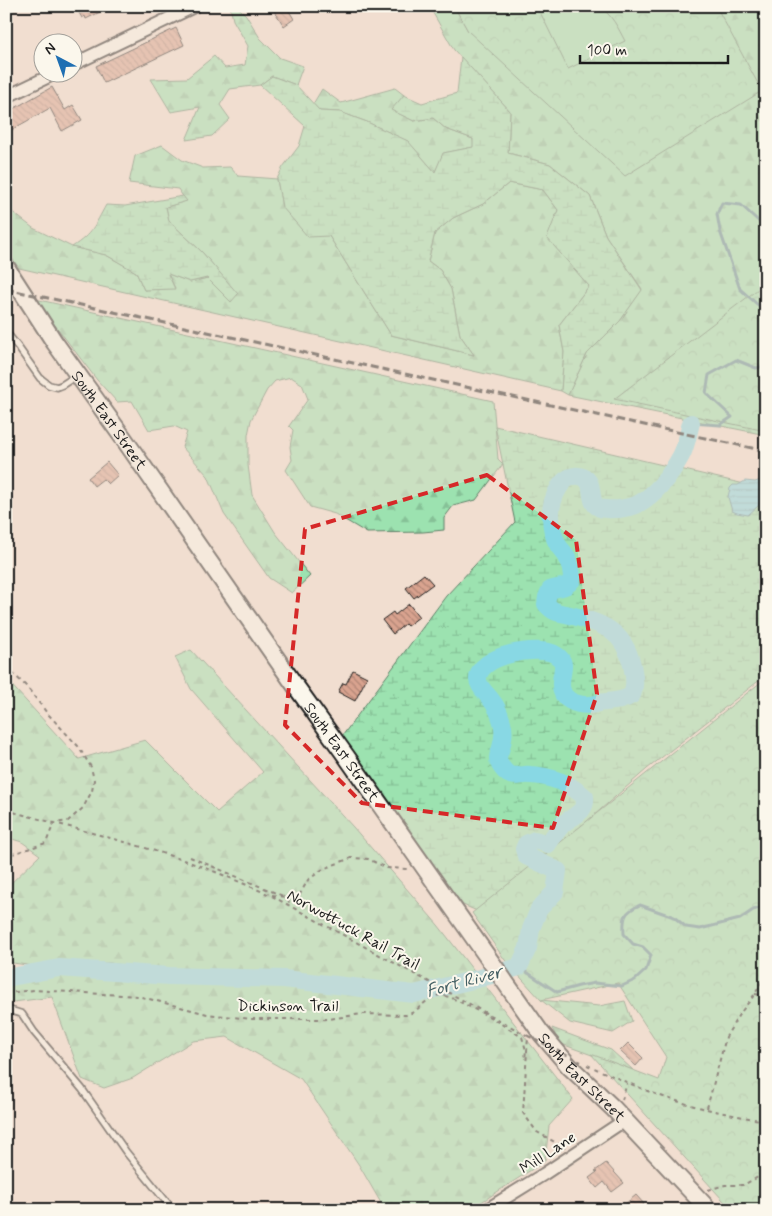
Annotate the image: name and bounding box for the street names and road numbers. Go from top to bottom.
street label: South East Street [66,367,152,475]
street label: South East Street [299,698,384,807]
street label: Norwottuck Rail Trail [283,885,424,976]
street label: Dickinson Trail [238,996,338,1017]
street label: South East Street [533,1029,630,1128]
street label: Mill Lane [516,1127,580,1179]

